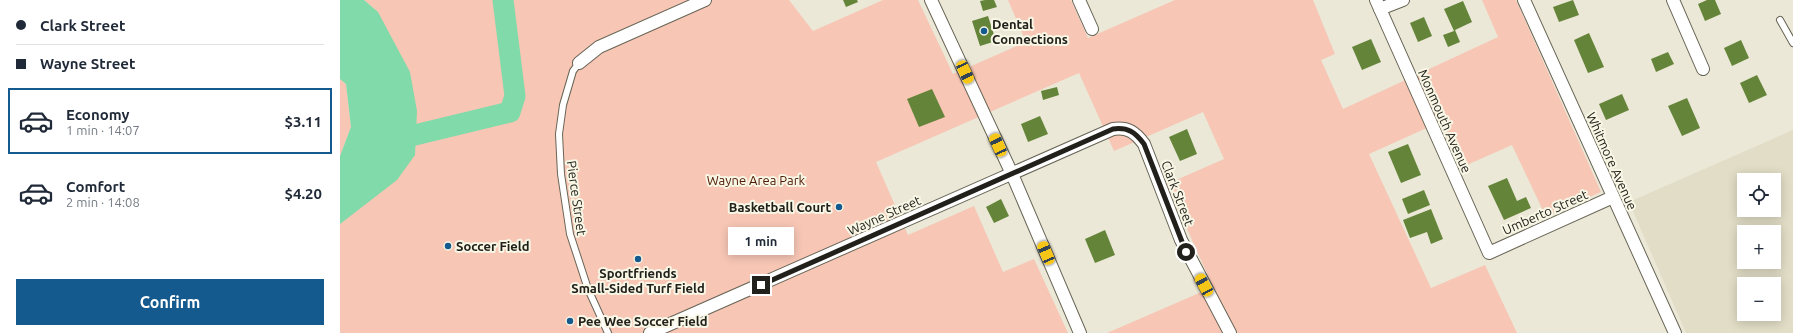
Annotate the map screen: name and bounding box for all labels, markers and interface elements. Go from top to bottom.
text: Clark Street [40,17,125,34]
place label: Dental Connections [992,17,1068,46]
marker: Dental Connections [979,26,989,36]
text: Wayne Street [40,55,135,72]
car [954,59,976,85]
street label: Monmouth Avenue [1416,67,1474,175]
icon: car [18,103,54,139]
text: Economy [66,106,130,123]
street label: Whitmore Avenue [1584,110,1640,212]
text: $3.11 [284,113,322,130]
text: 1 min · 14:07 [66,123,140,137]
car [987,132,1009,158]
street label: Clark Street [1159,158,1197,228]
street label: Pierce Street [565,160,589,236]
park label: Wayne Area Park [707,173,806,187]
map controls [1737,173,1781,321]
button: locate [1737,173,1781,217]
icon: car [18,175,54,211]
text: Comfort [66,178,125,195]
text: $4.20 [284,185,322,202]
street label: Umberto Street [1500,187,1590,237]
street label: Wayne Street [845,193,923,237]
text: 2 min · 14:08 [66,195,140,209]
place label: Basketball Court [729,200,831,214]
marker: Basketball Court [834,202,844,212]
button: + [1737,225,1781,269]
callout: 1 min [728,227,794,255]
text: 1 min [745,234,777,248]
place label: Soccer Field [456,239,530,253]
car [1036,240,1056,266]
marker: Soccer Field [443,241,453,251]
route start [1177,243,1195,261]
marker: Sportfriends Small-Sided Turf Field [633,254,643,264]
place label: Sportfriends Small-Sided Turf Field [571,266,705,295]
car [1193,272,1215,298]
route end [752,276,770,294]
button: − [1737,277,1781,321]
button: Confirm [16,279,324,325]
place label: Pee Wee Soccer Field [578,314,708,328]
marker: Pee Wee Soccer Field [565,316,575,326]

